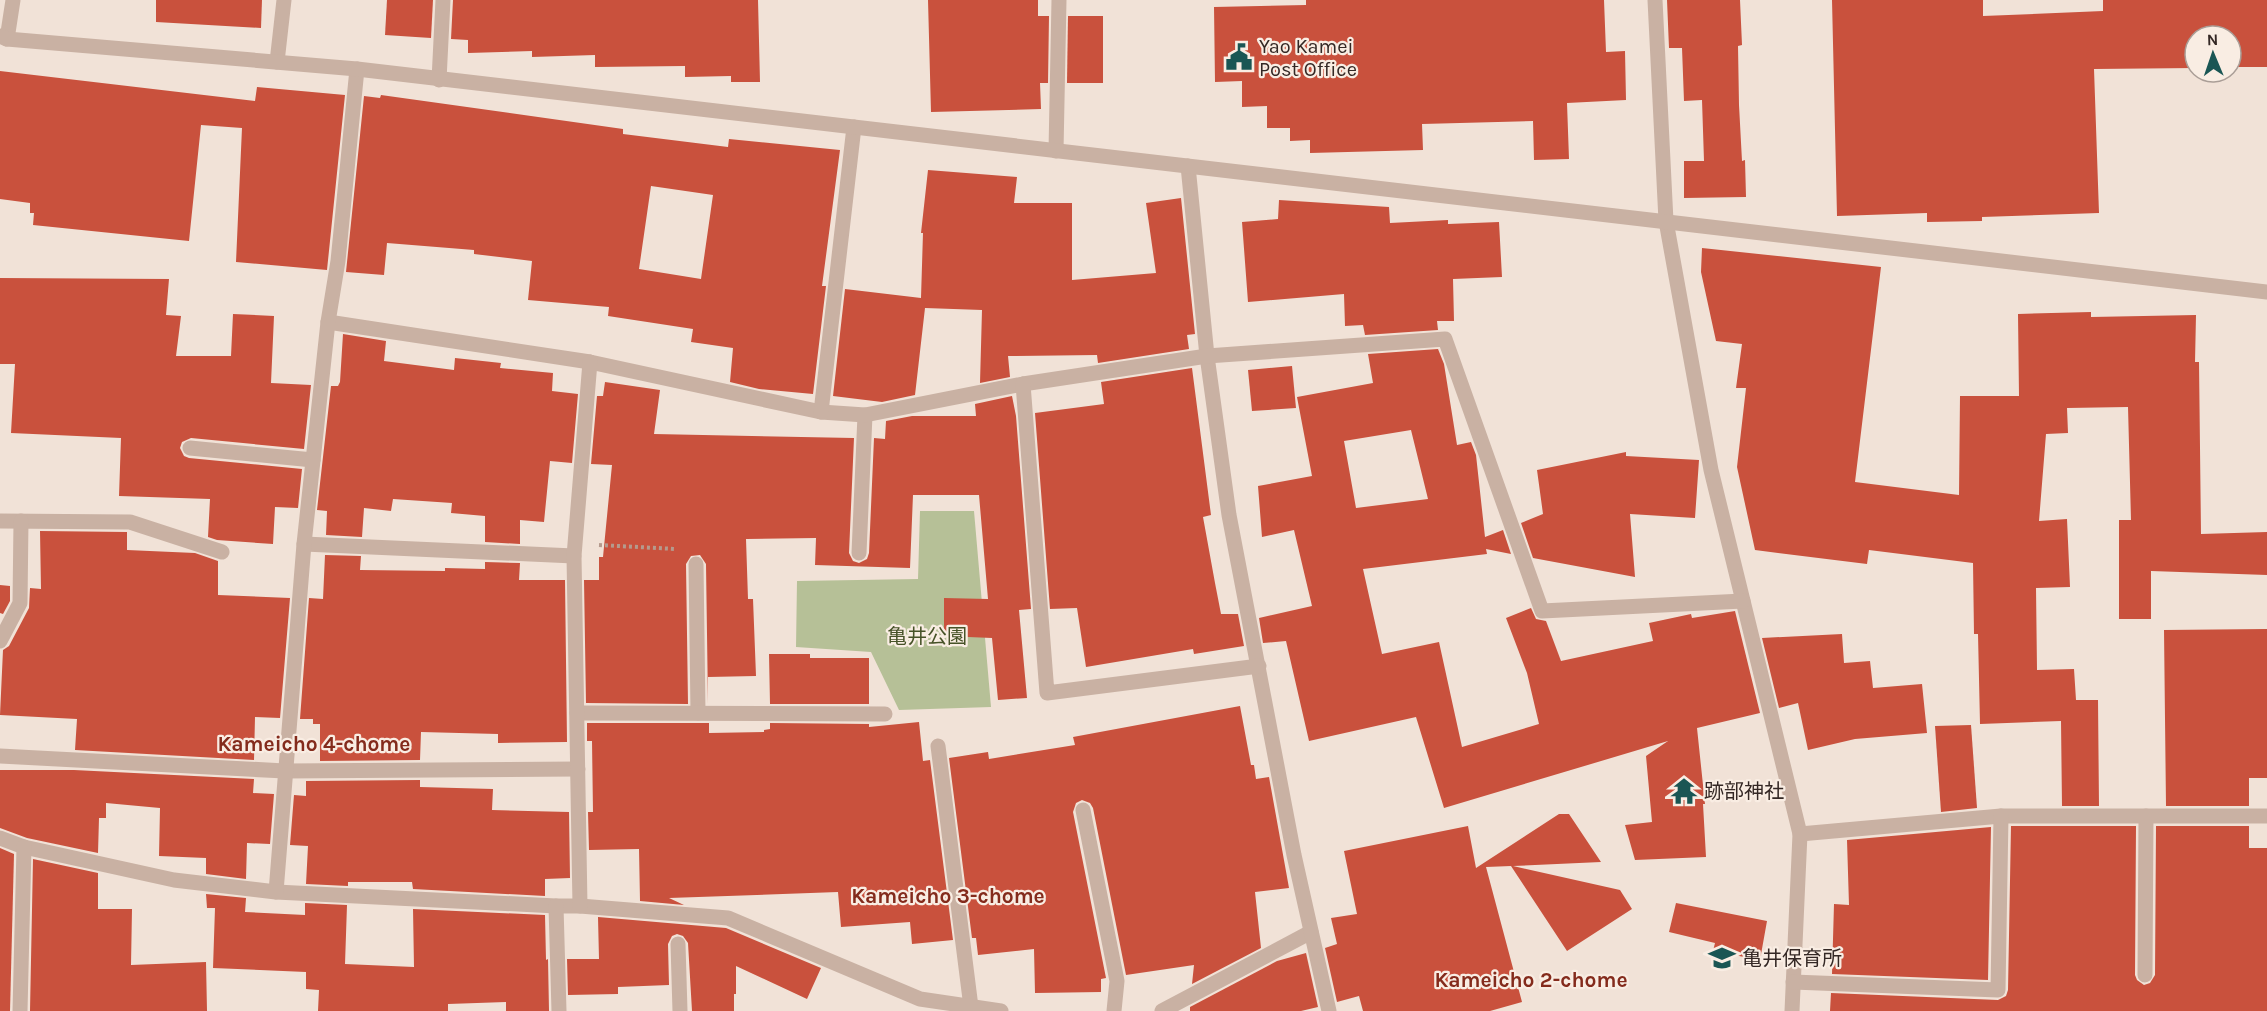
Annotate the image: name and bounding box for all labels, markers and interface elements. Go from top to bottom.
north arrow [2183,24,2243,84]
text: N [2206,30,2219,49]
place label: Yao Kamei Post Office [1259,35,1357,81]
public building icon: Yao Kamei Post Office [1224,42,1254,72]
park label: 亀井公園 [887,625,967,648]
district label: Kameicho 4-chome [218,732,410,756]
temple icon: 跡部神社 [1669,776,1699,806]
place label: 跡部神社 [1704,780,1784,803]
district label: Kameicho 3-chome [851,884,1045,908]
school or university icon: 亀井保育所 [1707,943,1737,973]
place label: 亀井保育所 [1742,947,1842,970]
district label: Kameicho 2-chome [1434,968,1628,992]

